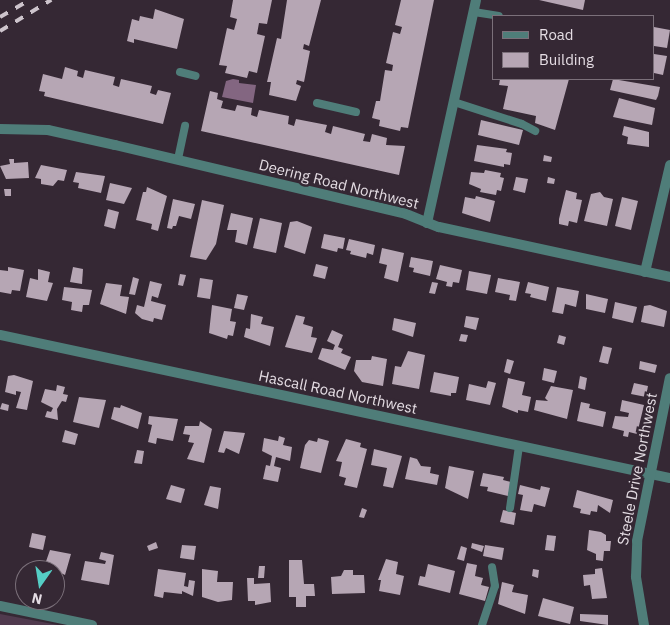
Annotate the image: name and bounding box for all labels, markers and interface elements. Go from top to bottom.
legend [492,15,655,80]
text: Road [539,25,574,44]
text: Building [539,50,594,69]
street label: Deering Road Northwest [257,155,421,213]
street label: Hascall Road Northwest [257,366,419,418]
street label: Steele Drive Northwest [613,391,661,547]
north arrow [15,560,65,610]
text: N [30,589,44,609]

